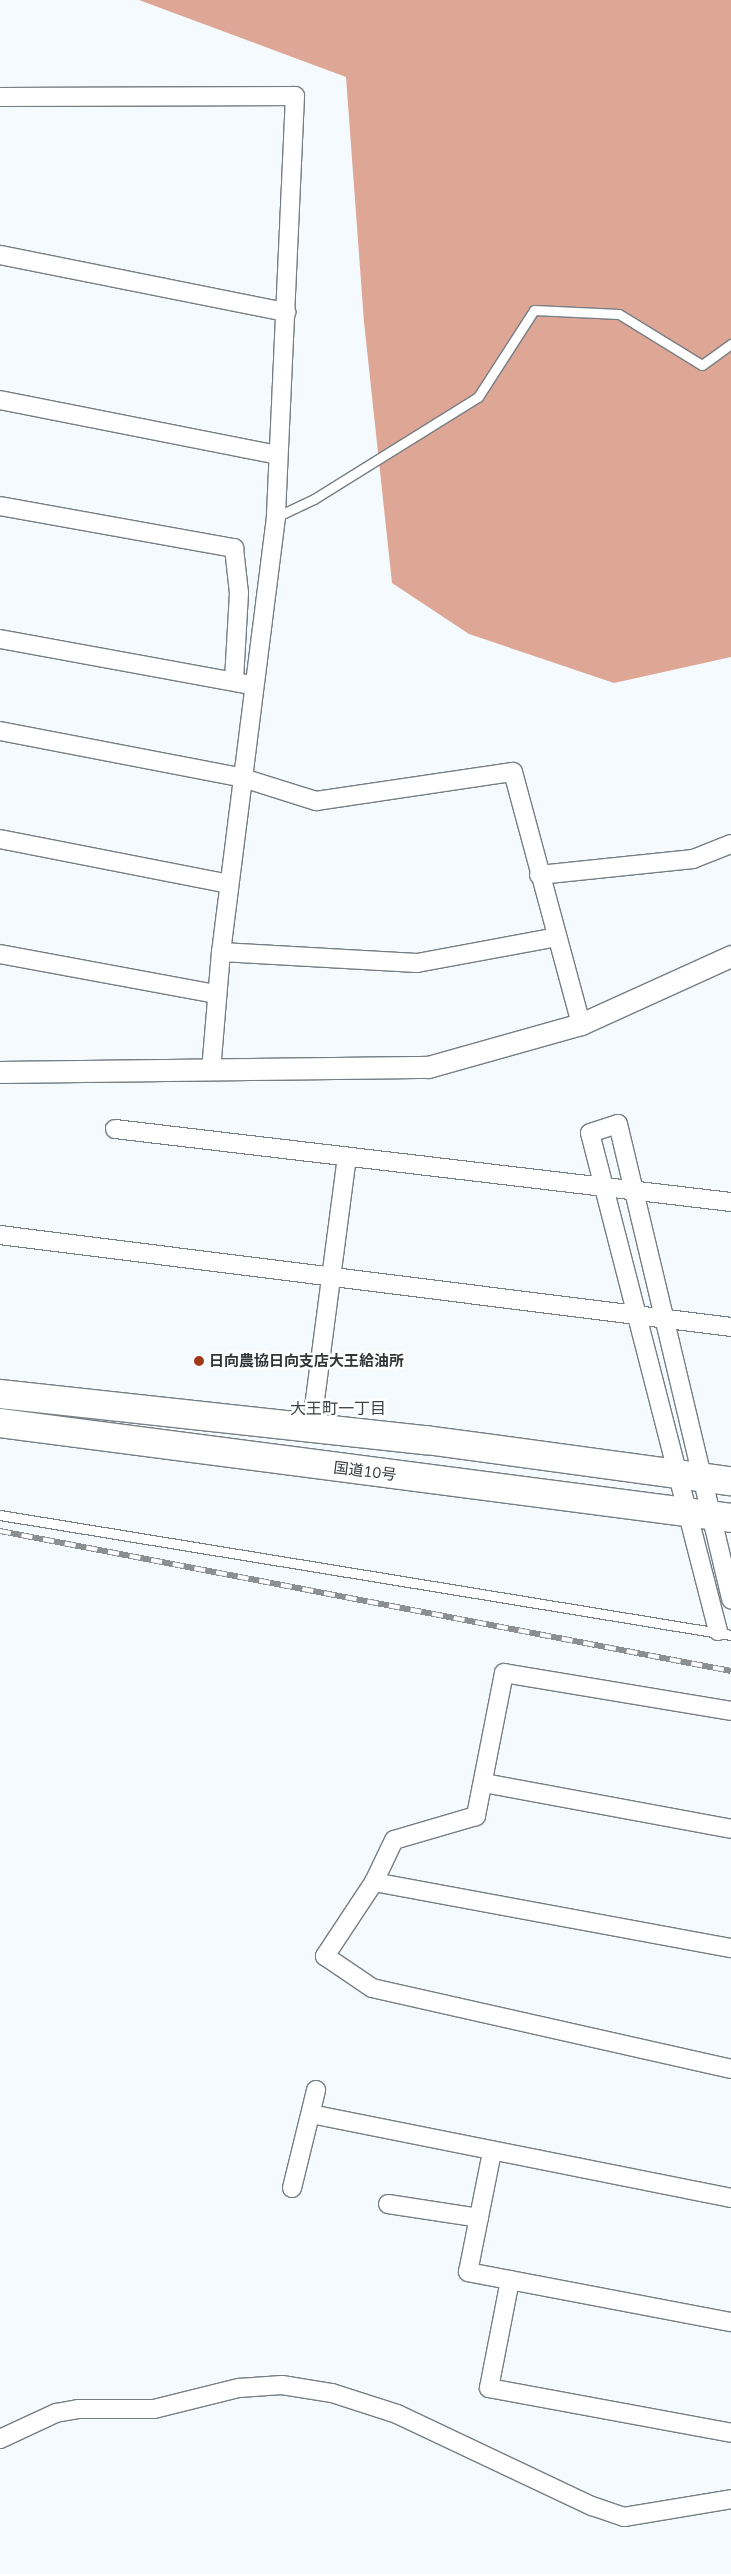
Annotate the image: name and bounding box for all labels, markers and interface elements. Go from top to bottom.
place label: 日向農協日向支店大王給油所 [209,1352,404,1370]
marker: 日向農協日向支店大王給油所 [193,1355,205,1367]
district label: 大王町一丁目 [290,1398,386,1418]
street label: 国道10号 [333,1458,397,1484]

